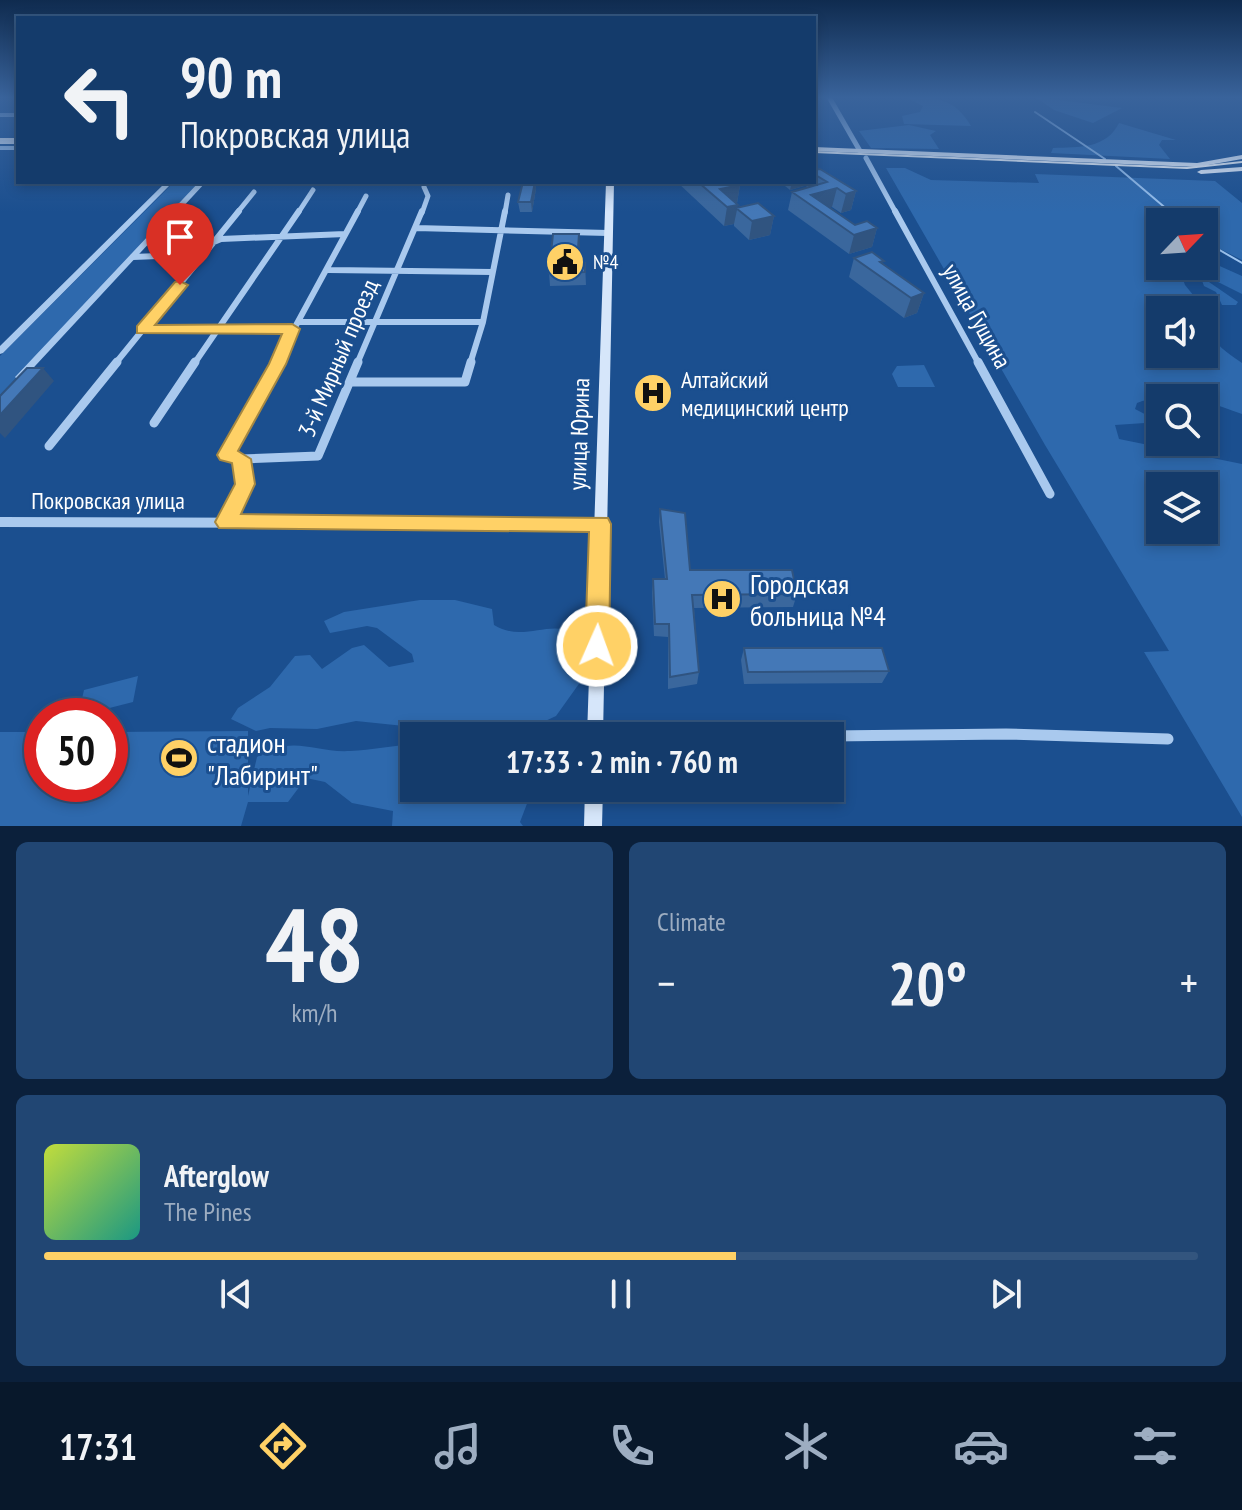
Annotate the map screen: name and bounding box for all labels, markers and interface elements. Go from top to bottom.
text: 90 m [180,41,282,113]
icon: left [48,48,152,152]
text: Покровская улица [180,111,411,158]
pin [146,203,214,285]
north arrow [1146,208,1218,280]
map controls [1146,208,1218,544]
icon: arrive [158,215,202,259]
public building icon: №4 [544,241,586,283]
place label: №4 [593,249,619,275]
street label: улица Гущина [936,258,1018,374]
street label: 3-й Мирный проезд [291,274,385,442]
button: sound [1146,296,1218,368]
place label: Алтайский медицинский центр [681,364,849,423]
hospital icon: Алтайский медицинский центр [632,372,674,414]
street label: улица Юрина [562,377,596,491]
button: search [1146,384,1218,456]
button: layers [1146,472,1218,544]
street label: Покровская улица [31,485,185,516]
place label: Городская больница №4 [750,565,886,634]
hospital icon: Городская больница №4 [701,578,743,620]
position arrow [555,604,639,688]
speed limit sign: 50 [24,698,128,802]
place label: стадион "Лабиринт" [207,724,318,793]
sports icon: стадион "Лабиринт" [158,737,200,779]
text: 17:33 · 2 min · 760 m [506,742,738,781]
text: 48 [265,876,364,1011]
text: Climate [657,905,726,938]
text: 20° [888,944,967,1022]
text: − [657,954,675,1011]
text: + [1180,954,1198,1011]
text: km/h [291,996,338,1029]
text: Afterglow [164,1156,269,1195]
text: The Pines [164,1195,252,1228]
icon: previous [214,1272,258,1316]
icon: pause [599,1272,643,1316]
icon: next [984,1272,1028,1316]
icon: directions [255,1418,311,1474]
icon: music [430,1418,486,1474]
icon: phone [604,1418,660,1474]
icon: climate [778,1418,834,1474]
icon: car [953,1418,1009,1474]
icon: filters [1127,1418,1183,1474]
text: 17:31 [59,1423,137,1470]

